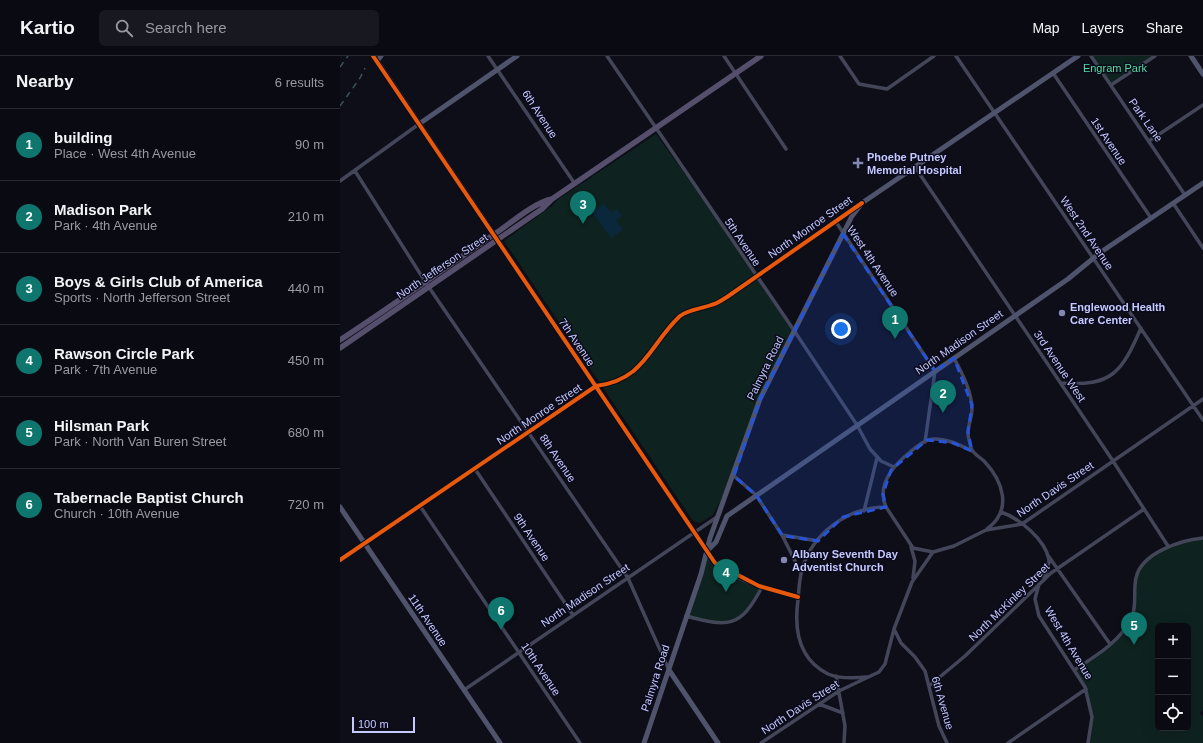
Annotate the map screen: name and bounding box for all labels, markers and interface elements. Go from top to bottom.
search box [99,10,379,46]
text: Kartio [20,17,75,38]
icon: search [113,17,135,39]
text: Search here [145,19,227,36]
text: Map [1032,20,1060,36]
text: Layers [1082,20,1124,36]
text: Share [1146,20,1183,36]
park label: Engram Park [1083,62,1148,74]
text: Nearby [16,72,74,91]
text: 6 results [275,75,324,90]
street label: 6th Avenue [520,88,560,140]
street label: Park Lane [1127,96,1165,144]
street label: 1st Avenue [1089,115,1129,167]
text: building [54,129,112,146]
text: 1 [25,137,33,152]
text: 90 m [295,137,324,152]
text: Place · West 4th Avenue [54,146,196,161]
place label: Phoebe Putney Memorial Hospital [867,151,962,176]
marker: Phoebe Putney Memorial Hospital [852,157,864,169]
pin: 3 [570,191,596,224]
street label: North Monroe Street [766,194,854,260]
street label: West 2nd Avenue [1058,194,1116,272]
text: Madison Park [54,201,152,218]
text: 2 [25,209,33,224]
text: 210 m [288,209,324,224]
street label: 5th Avenue [723,216,763,268]
text: Park · 4th Avenue [54,218,157,233]
street label: West 4th Avenue [845,223,901,299]
street label: North Jefferson Street [394,231,490,301]
text: Boys & Girls Club of America [54,273,263,290]
text: 3 [25,281,33,296]
text: 440 m [288,281,324,296]
text: Sports · North Jefferson Street [54,290,230,305]
place label: Englewood Health Care Center [1070,301,1166,326]
pin: 1 [882,306,908,339]
street label: North Madison Street [913,307,1005,377]
marker: Englewood Health Care Center [1057,308,1067,318]
street label: 7th Avenue [557,316,597,368]
your location [831,319,851,339]
street label: 3rd Avenue West [1032,328,1088,404]
street label: Palmyra Road [744,334,786,402]
text: Rawson Circle Park [54,345,194,362]
text: 4 [25,353,33,368]
text: 450 m [288,353,324,368]
text: Park · 7th Avenue [54,362,157,377]
pin: 2 [930,380,956,413]
street label: North Monroe Street [494,381,584,447]
text: Hilsman Park [54,417,149,434]
text: 5 [25,425,33,440]
text: 680 m [288,425,324,440]
street label: 8th Avenue [538,432,578,484]
text: Park · North Van Buren Street [54,434,226,449]
street label: North Davis Street [1014,459,1096,519]
text: Tabernacle Baptist Church [54,489,244,506]
text: 6 [25,497,33,512]
text: 720 m [288,497,324,512]
text: Church · 10th Avenue [54,506,180,521]
street label: 9th Avenue [512,511,552,563]
place label: Albany Seventh Day Adventist Church [792,548,899,573]
marker: Albany Seventh Day Adventist Church [779,555,789,565]
pin: 4 [713,559,739,592]
street label: North Madison Street [539,561,631,629]
street label: North McKinley Street [966,561,1052,643]
street label: 11th Avenue [406,592,450,648]
pin: 6 [488,597,514,630]
street label: West 4th Avenue [1043,604,1095,682]
pin: 5 [1121,612,1147,645]
map controls [1155,623,1191,731]
button: + [1155,623,1191,659]
street label: 10th Avenue [519,640,563,698]
street label: Palmyra Road [639,643,671,713]
button: − [1155,659,1191,695]
street label: 6th Avenue [930,675,956,731]
street label: North Davis Street [759,677,841,737]
button: locate [1155,695,1191,731]
scale bar [352,715,415,734]
text: 100 m [358,718,389,730]

